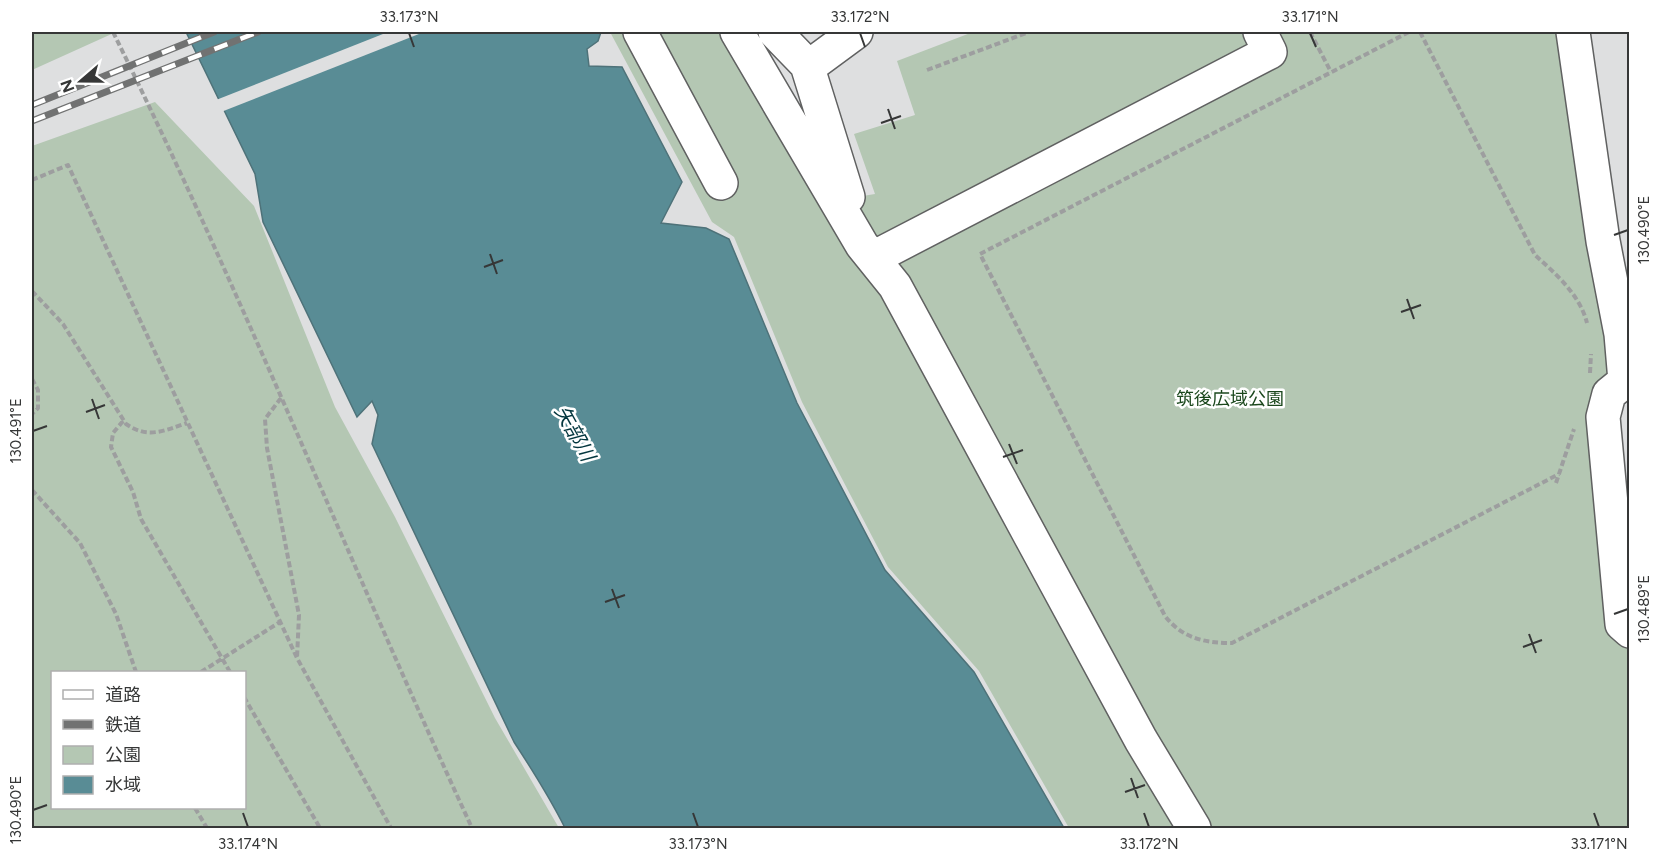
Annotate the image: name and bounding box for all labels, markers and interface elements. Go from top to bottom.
text: 33.173°N [380,8,439,26]
text: 33.172°N [830,8,890,26]
text: 33.171°N [1281,8,1339,26]
north arrow [51,51,111,111]
text: N [56,77,78,95]
text: 130.490°E [1635,196,1653,264]
park label: 筑後広域公園 [1176,388,1284,410]
text: 130.491°E [7,398,25,464]
water label: 矢部川 [550,401,601,467]
text: 130.489°E [1635,575,1653,643]
legend [51,671,246,809]
text: 道路 [105,684,141,706]
text: 鉄道 [105,714,141,736]
text: 公園 [105,744,141,766]
text: 水域 [105,774,141,796]
text: 130.490°E [7,776,25,844]
text: 33.174°N [218,835,278,853]
text: 33.173°N [669,835,728,853]
text: 33.172°N [1119,835,1179,853]
text: 33.171°N [1570,835,1628,853]

